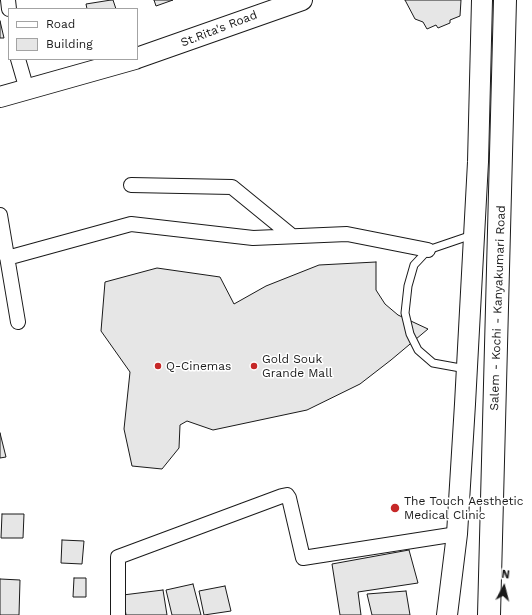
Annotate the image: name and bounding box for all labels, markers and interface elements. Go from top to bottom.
legend [8,8,138,60]
street label: St.Rita's Road [179,8,259,50]
text: Road [46,17,75,31]
text: Building [46,37,93,51]
street label: Salem - Kochi - Kanyakumari Road [487,205,509,411]
place label: Gold Souk Grande Mall [262,352,332,380]
place label: Q-Cinemas [166,359,231,373]
marker: Q-Cinemas [153,361,163,371]
marker: Gold Souk Grande Mall [249,361,259,371]
place label: The Touch Aesthetic Medical Clinic [404,494,523,522]
marker: The Touch Aesthetic Medical Clinic [389,502,401,514]
north arrow [484,567,524,607]
text: N [501,568,510,582]

